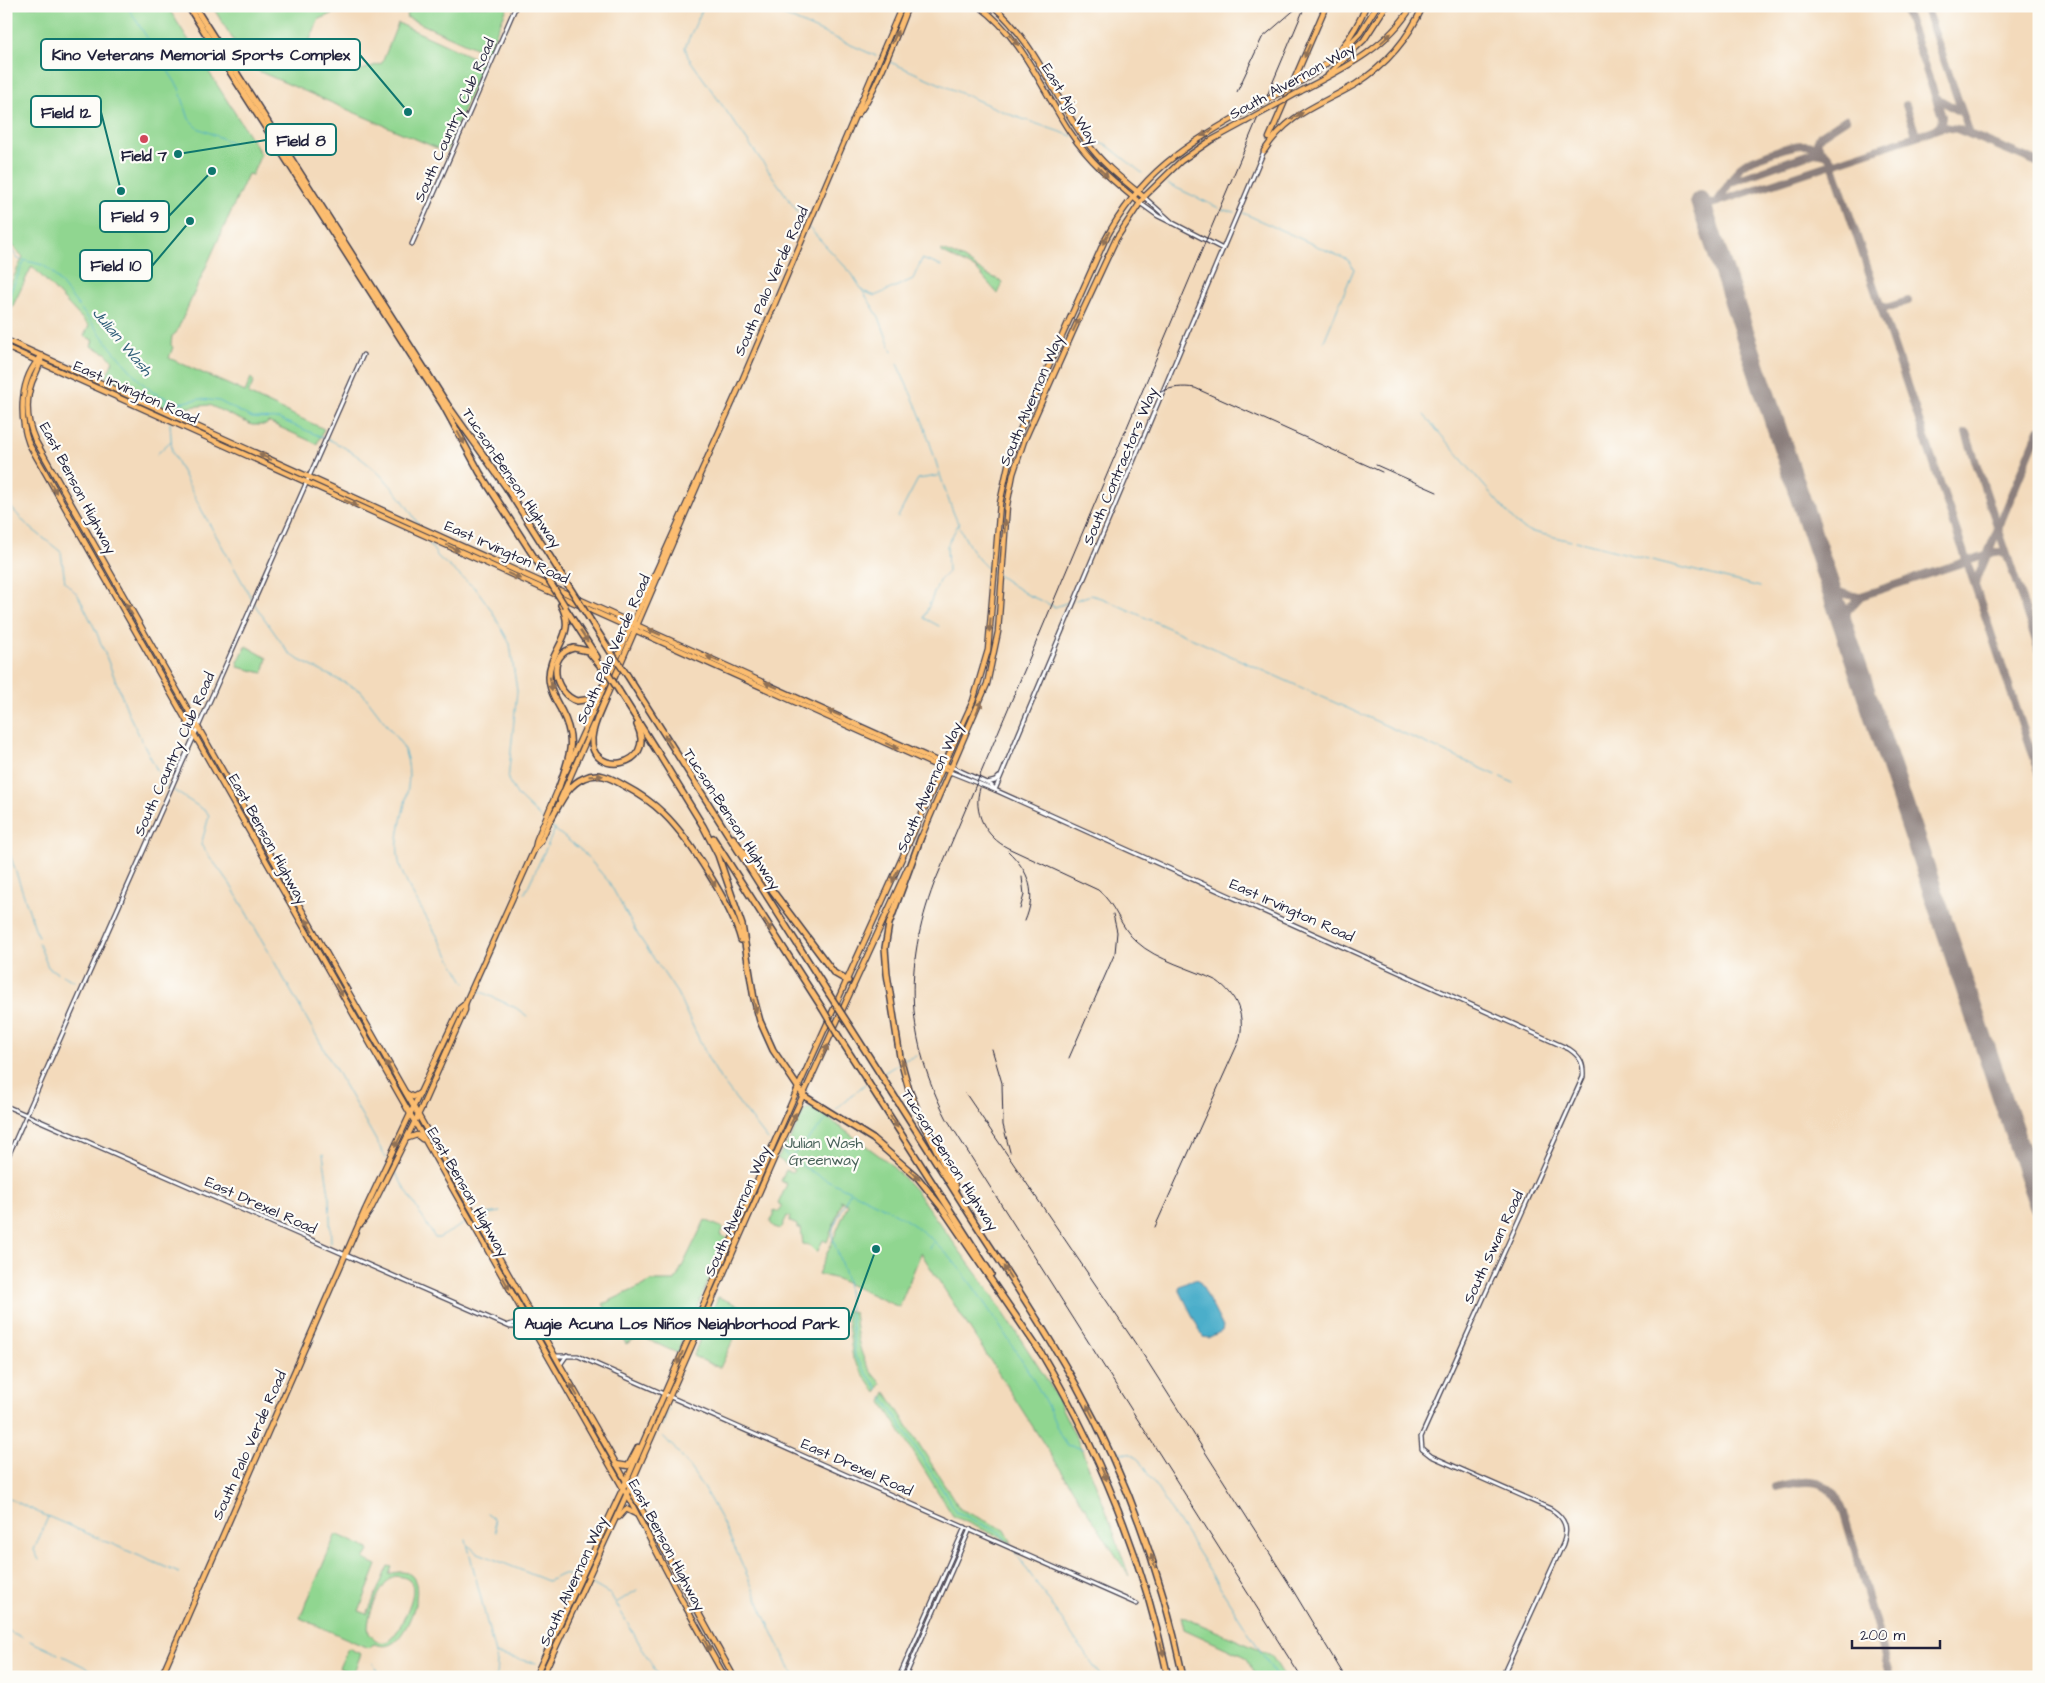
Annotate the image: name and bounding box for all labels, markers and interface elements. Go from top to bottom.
one-way arrow [892,30,900,44]
one-way arrow [1380,32,1392,44]
one-way arrow [1008,33,1019,46]
street label: South Country Club Road [409,35,501,206]
street label: South Alvernon Way [1226,38,1359,126]
callout: Kino Veterans Memorial Sports Complex [41,39,360,70]
text: Kino Veterans Memorial Sports Complex [52,44,351,66]
one-way arrow [1303,44,1311,58]
street label: East Ajo Way [1035,59,1103,150]
callout: Field 12 [31,96,101,127]
text: Field 12 [41,102,92,124]
one-way arrow [1290,112,1303,121]
callout: Field 8 [266,124,336,155]
one-way arrow [1201,129,1214,138]
text: Field 8 [276,130,326,152]
marker: Field 7 [138,133,150,145]
place label: Field 7 [121,146,168,167]
one-way arrow [1096,166,1108,178]
callout: Field 9 [100,201,169,232]
street label: South Palo Verde Road [729,203,814,359]
text: Field 9 [111,206,159,228]
one-way arrow [1102,231,1110,245]
callout: Field 10 [80,250,152,281]
text: Field 10 [90,255,142,277]
water label: Julian Wash [87,303,158,381]
one-way arrow [1072,318,1080,332]
street label: South Alvernon Way [994,331,1070,469]
street label: East Irvington Road [70,356,202,430]
street label: South Contractors Way [1078,384,1164,549]
street label: Tucson–Benson Highway [456,404,566,553]
street label: East Benson Highway [33,419,121,558]
one-way arrow [457,430,465,445]
one-way arrow [258,453,272,461]
one-way arrow [49,479,57,494]
one-way arrow [344,499,358,507]
street label: East Irvington Road [441,516,573,590]
one-way arrow [1002,518,1010,534]
one-way arrow [446,545,460,553]
street label: South Palo Verde Road [571,571,656,727]
one-way arrow [507,573,521,581]
one-way arrow [125,602,134,616]
one-way arrow [986,617,994,633]
one-way arrow [647,628,661,636]
one-way arrow [579,630,589,643]
one-way arrow [706,654,720,662]
street label: South Country Club Road [129,669,221,840]
one-way arrow [547,676,555,692]
one-way arrow [764,680,778,688]
one-way arrow [975,699,983,714]
one-way arrow [827,709,841,717]
street label: South Alvernon Way [891,719,969,856]
one-way arrow [663,734,673,747]
one-way arrow [885,743,899,751]
street label: Tucson–Benson Highway [677,744,785,895]
street label: East Benson Highway [222,770,312,909]
one-way arrow [588,772,604,780]
one-way arrow [891,869,900,884]
street label: East Irvington Road [1226,874,1358,948]
one-way arrow [707,875,717,888]
one-way arrow [305,918,314,932]
one-way arrow [763,918,773,931]
one-way arrow [335,983,343,998]
one-way arrow [752,998,760,1013]
one-way arrow [821,1044,829,1058]
one-way arrow [899,1059,907,1074]
one-way arrow [385,1060,394,1073]
street label: Tucson–Benson Highway [895,1085,1003,1236]
one-way arrow [789,1112,797,1127]
one-way arrow [889,1115,898,1129]
street label: East Benson Highway [421,1124,513,1261]
park label: Julian Wash Greenway [785,1133,864,1172]
one-way arrow [394,1134,402,1148]
street label: South Alvernon Way [699,1143,777,1280]
one-way arrow [909,1169,921,1181]
street label: East Drexel Road [202,1171,320,1240]
street label: South Swan Road [1458,1187,1529,1307]
one-way arrow [1002,1266,1011,1279]
one-way arrow [501,1276,510,1289]
callout: Augie Acuna Los Niños Neighborhood Park [514,1308,849,1339]
text: Augie Acuna Los Niños Neighborhood Park [524,1313,840,1337]
one-way arrow [675,1351,683,1365]
street label: South Palo Verde Road [207,1367,292,1523]
one-way arrow [569,1384,578,1397]
one-way arrow [1086,1404,1094,1419]
street label: East Drexel Road [798,1433,916,1502]
one-way arrow [1100,1467,1108,1481]
street label: East Benson Highway [622,1476,710,1615]
street label: South Alvernon Way [534,1513,614,1650]
one-way arrow [1148,1554,1156,1569]
scale bar [1852,1618,1940,1650]
text: 200 m [1860,1625,1906,1646]
one-way arrow [702,1638,711,1651]
one-way arrow [1158,1641,1166,1656]

